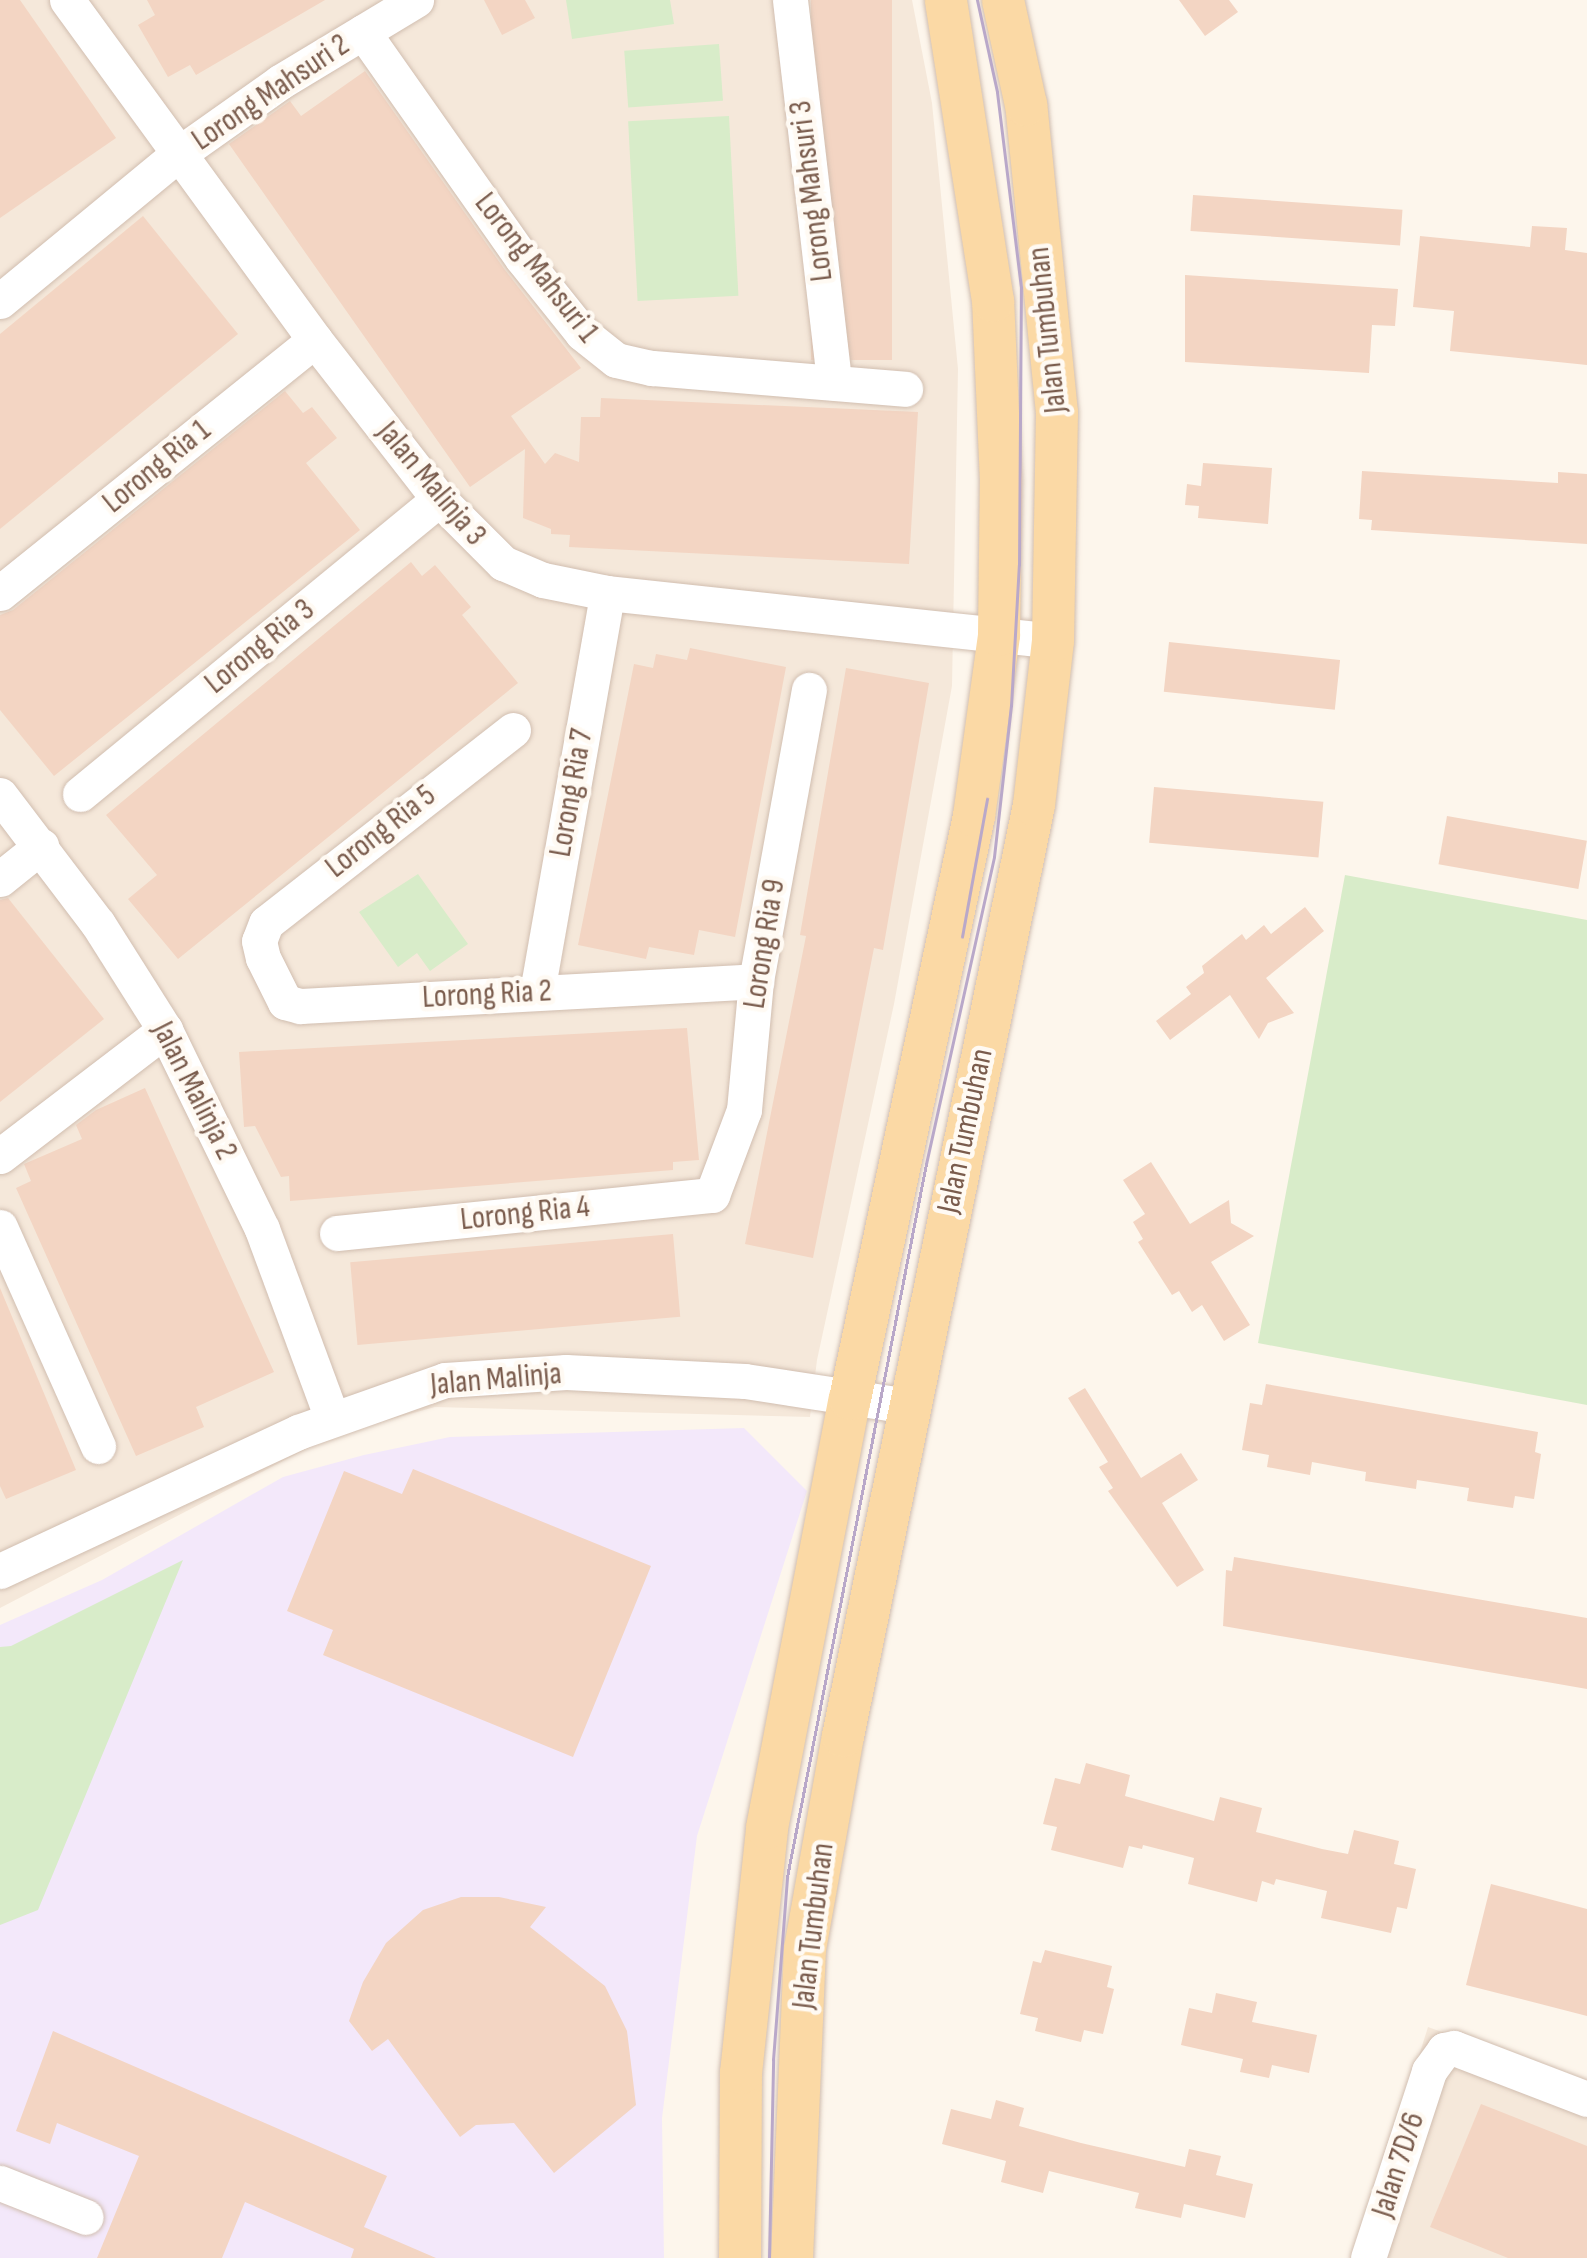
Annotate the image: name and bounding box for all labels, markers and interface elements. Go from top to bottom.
street label: Lorong Mahsuri 2 [185,26,357,160]
street label: Lorong Mahsuri 3 [782,98,842,284]
street label: Lorong Mahsuri 1 [466,185,606,351]
street label: Jalan Tumbuhan [1020,245,1076,415]
street label: Lorong Ria 1 [95,412,219,522]
street label: Jalan Malinja 3 [368,414,494,554]
street label: Lorong Ria 3 [197,591,323,703]
street label: Lorong Ria 7 [542,726,602,860]
street label: Lorong Ria 5 [318,777,444,887]
street label: Lorong Ria 9 [736,877,794,1011]
street label: Lorong Ria 2 [421,972,553,1018]
street label: Jalan Malinja 2 [143,1016,245,1166]
street label: Jalan Tumbuhan [930,1045,1002,1217]
street label: Lorong Ria 4 [458,1188,592,1240]
street label: Jalan Malinja [429,1355,563,1405]
street label: Jalan Tumbuhan [785,1841,843,2011]
street label: Jalan 7D/6 [1364,2108,1434,2222]

